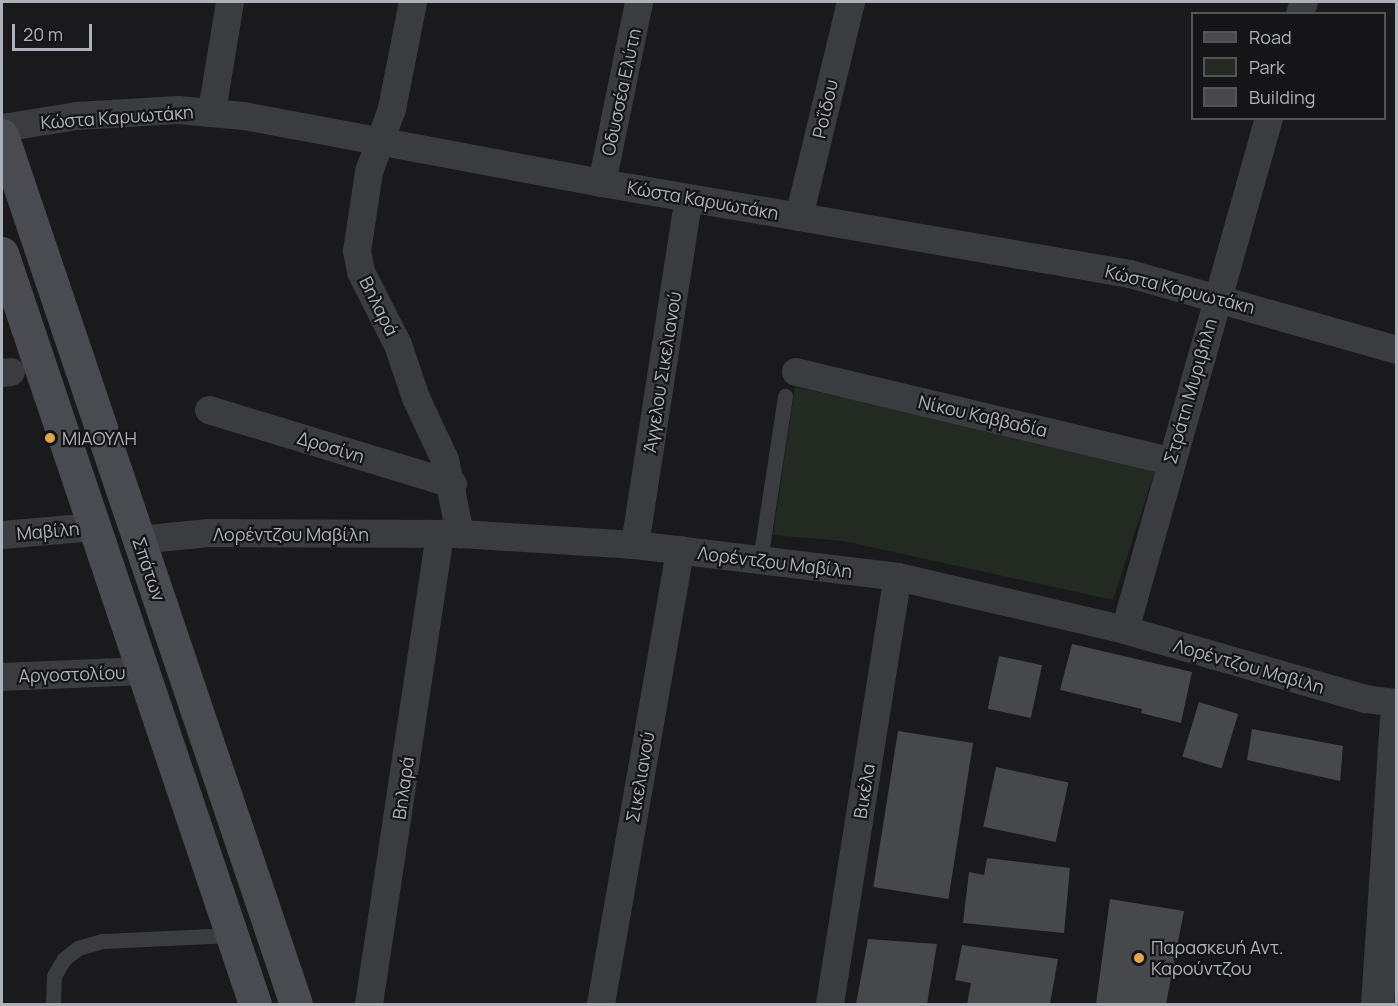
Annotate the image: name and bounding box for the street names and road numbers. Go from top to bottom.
street label: Οδυσσέα Ελύτη [597,26,645,158]
street label: Ροΐδου [808,77,842,141]
street label: Κώστα Καρυωτάκη [40,101,194,133]
street label: Κώστα Καρυωτάκη [626,176,780,224]
street label: Κώστα Καρυωτάκη [1103,260,1257,318]
street label: Βηλαρά [355,273,403,339]
street label: Άγγελου Σικελιανού [639,290,685,454]
street label: Στράτη Μυριβήλη [1159,316,1221,466]
street label: Νίκου Καββαδία [916,391,1050,441]
street label: Δροσίνη [295,427,367,467]
street label: Μαβίλη [16,518,80,544]
street label: Λορέντζου Μαβίλη [213,523,369,545]
street label: Σπάτων [128,534,170,604]
street label: Λορέντζου Μαβίλη [696,542,854,582]
street label: Λορέντζου Μαβίλη [1171,634,1327,698]
street label: Αργοστολίου [18,661,126,687]
street label: Σικελιανού [621,730,659,824]
street label: Βηλαρά [388,755,418,821]
street label: Βικέλα [849,762,879,820]

